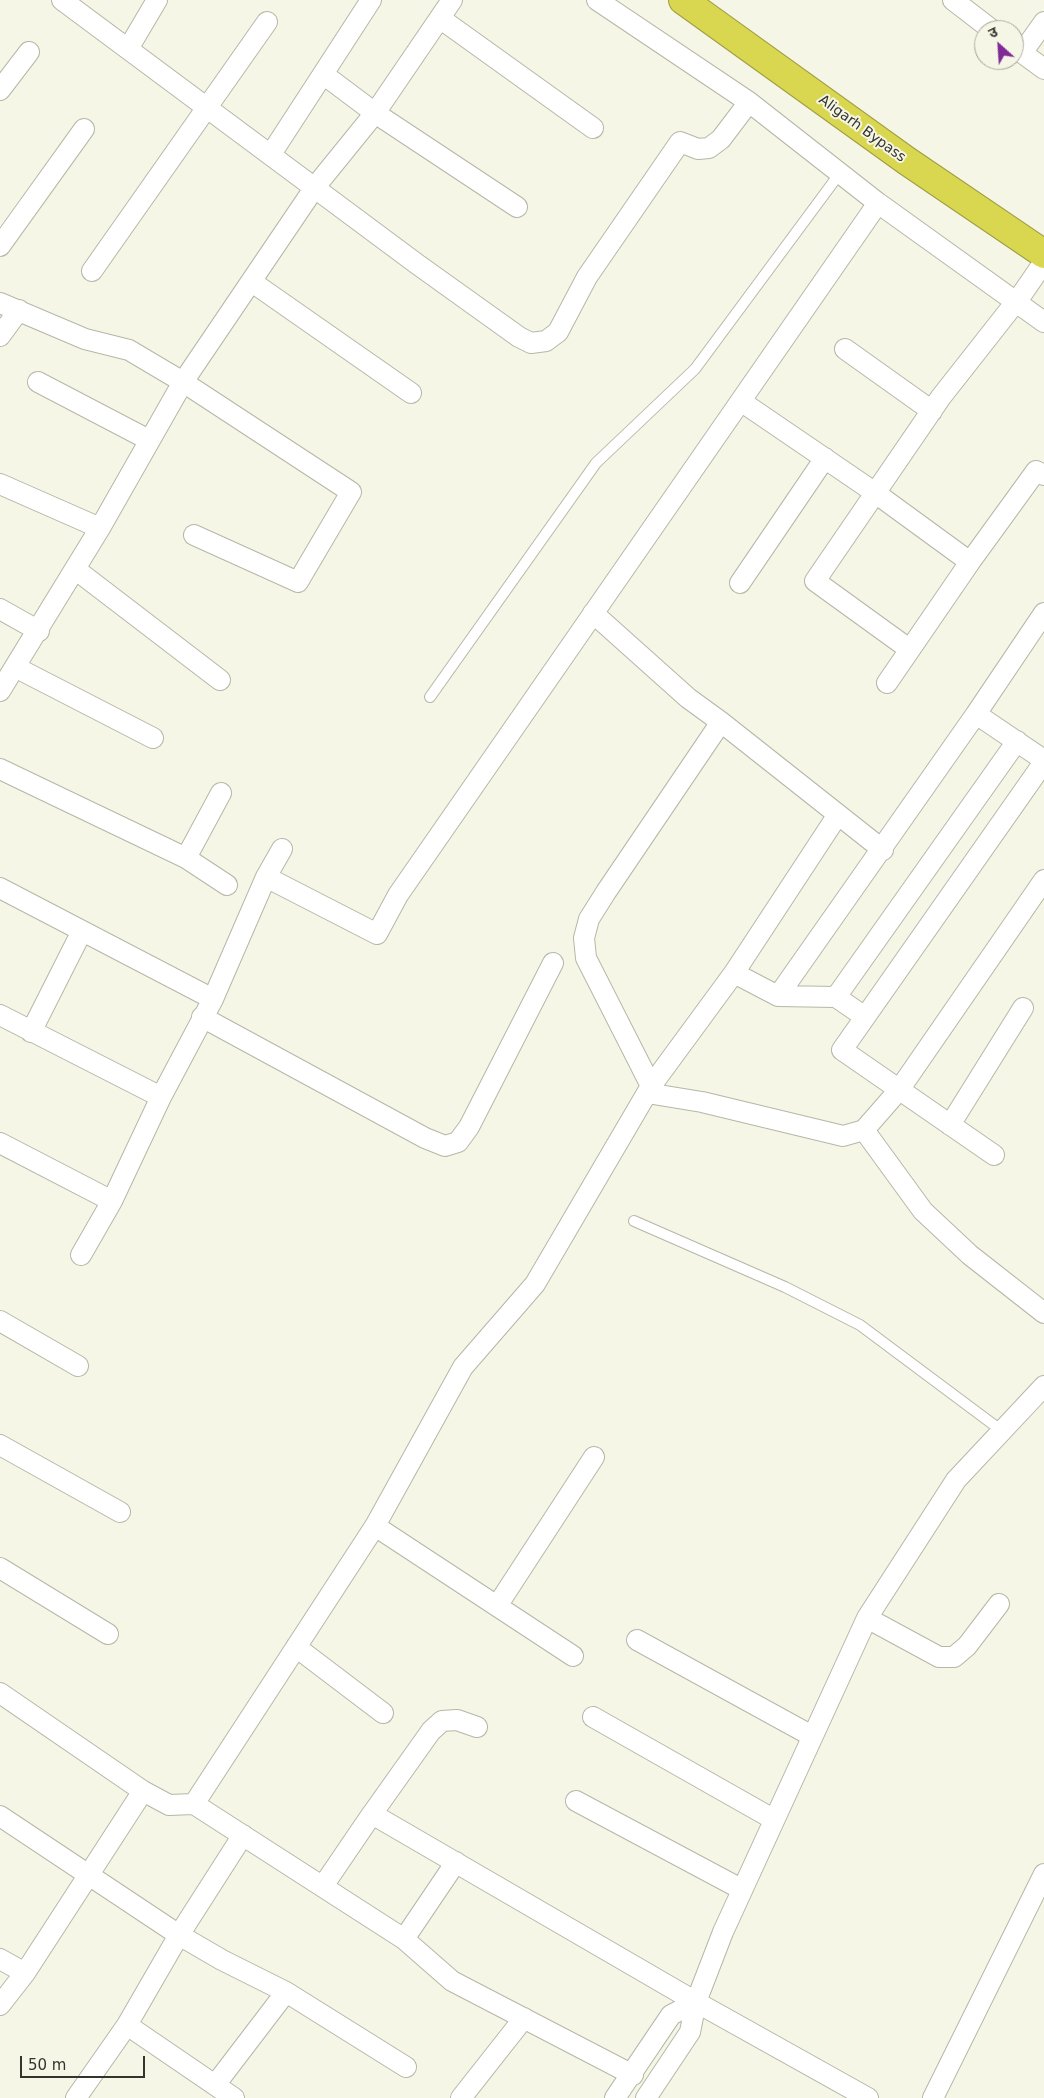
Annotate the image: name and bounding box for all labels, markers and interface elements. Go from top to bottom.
north arrow [974,20,1024,70]
text: उ [986,23,1000,41]
street label: Aligarh Bypass [815,92,909,166]
scale bar [22,2046,148,2078]
text: 50 m [28,2056,66,2074]

